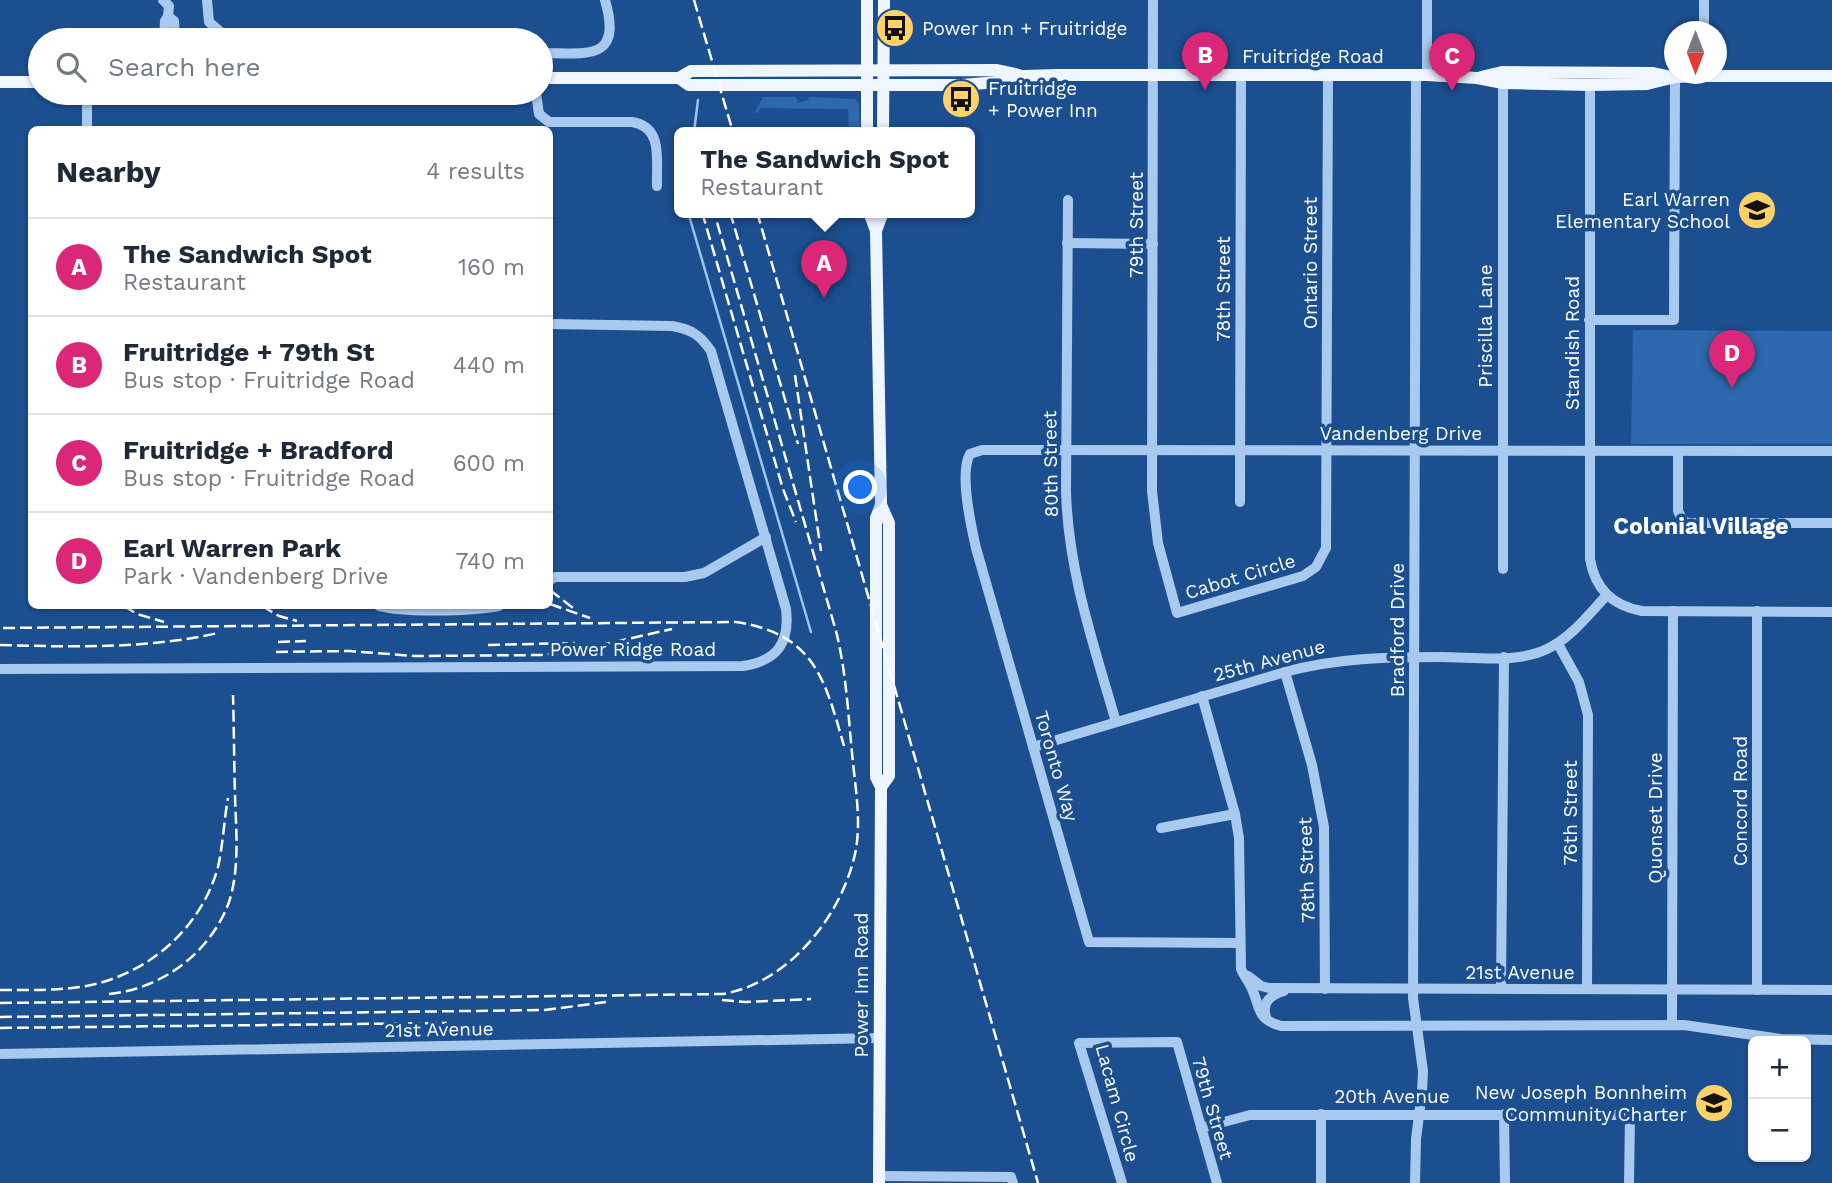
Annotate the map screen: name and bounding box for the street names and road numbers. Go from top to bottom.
street label: Fruitridge Road [1242,45,1384,68]
street label: 79th Street [1125,172,1148,278]
street label: Ontario Street [1299,197,1322,329]
street label: 78th Street [1212,236,1235,342]
street label: Priscilla Lane [1474,264,1497,388]
street label: Standish Road [1561,276,1584,410]
street label: 80th Street [1038,410,1063,518]
street label: Vandenberg Drive [1320,422,1482,445]
street label: Cabot Circle [1182,549,1298,604]
street label: Bradford Drive [1386,563,1409,697]
street label: 25th Avenue [1211,635,1328,686]
street label: Power Ridge Road [550,638,716,661]
street label: Toronto Way [1030,708,1083,824]
street label: Concord Road [1729,736,1752,866]
street label: Quonset Drive [1644,752,1667,884]
street label: 76th Street [1559,760,1582,866]
street label: 78th Street [1293,817,1320,923]
street label: Power Inn Road [850,913,873,1057]
street label: 21st Avenue [1465,961,1575,984]
street label: 21st Avenue [384,1017,494,1042]
street label: Lacam Circle [1091,1042,1144,1165]
street label: 79th Street [1187,1054,1238,1162]
street label: 20th Avenue [1334,1085,1450,1108]

